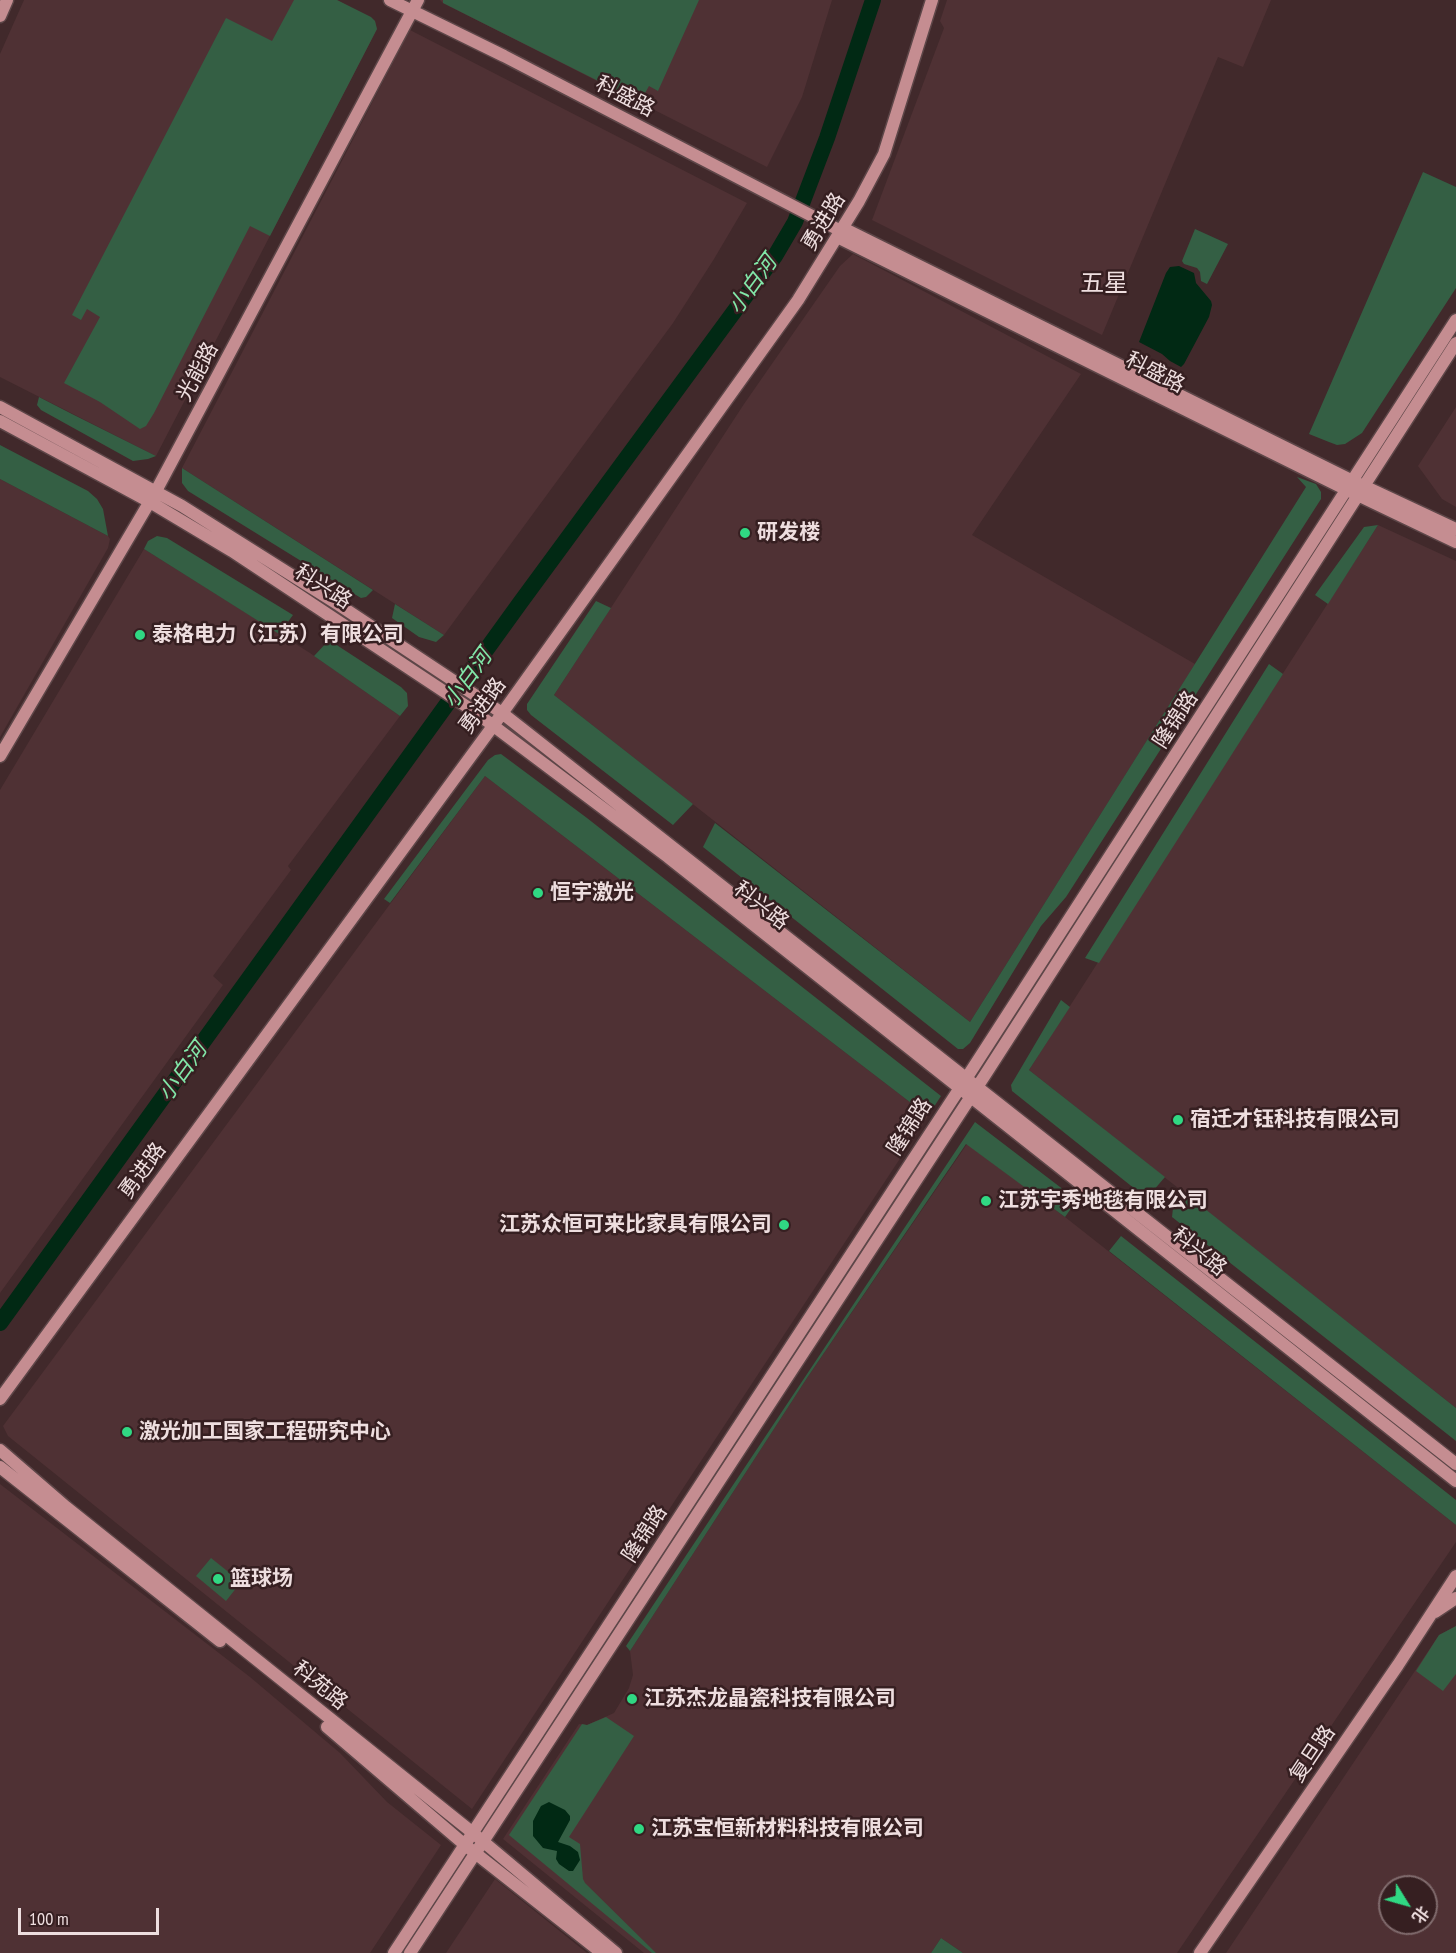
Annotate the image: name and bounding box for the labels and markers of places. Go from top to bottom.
place label: 研发楼 [757,520,820,546]
marker: 研发楼 [738,526,752,540]
place label: 泰格电力（江苏）有限公司 [152,622,404,648]
marker: 泰格电力（江苏）有限公司 [133,628,147,642]
place label: 恒宇激光 [550,880,634,906]
marker: 恒宇激光 [531,886,545,900]
place label: 宿迁才钰科技有限公司 [1190,1107,1400,1133]
marker: 宿迁才钰科技有限公司 [1171,1113,1185,1127]
place label: 江苏宇秀地毯有限公司 [998,1188,1208,1214]
marker: 江苏宇秀地毯有限公司 [979,1194,993,1208]
place label: 江苏众恒可来比家具有限公司 [499,1212,772,1238]
marker: 江苏众恒可来比家具有限公司 [777,1218,791,1232]
place label: 激光加工国家工程研究中心 [139,1419,391,1445]
marker: 激光加工国家工程研究中心 [120,1425,134,1439]
place label: 篮球场 [230,1566,293,1592]
marker: 篮球场 [211,1572,225,1586]
place label: 江苏杰龙晶瓷科技有限公司 [644,1686,896,1712]
marker: 江苏杰龙晶瓷科技有限公司 [625,1692,639,1706]
place label: 江苏宝恒新材料科技有限公司 [651,1816,924,1842]
marker: 江苏宝恒新材料科技有限公司 [632,1822,646,1836]

